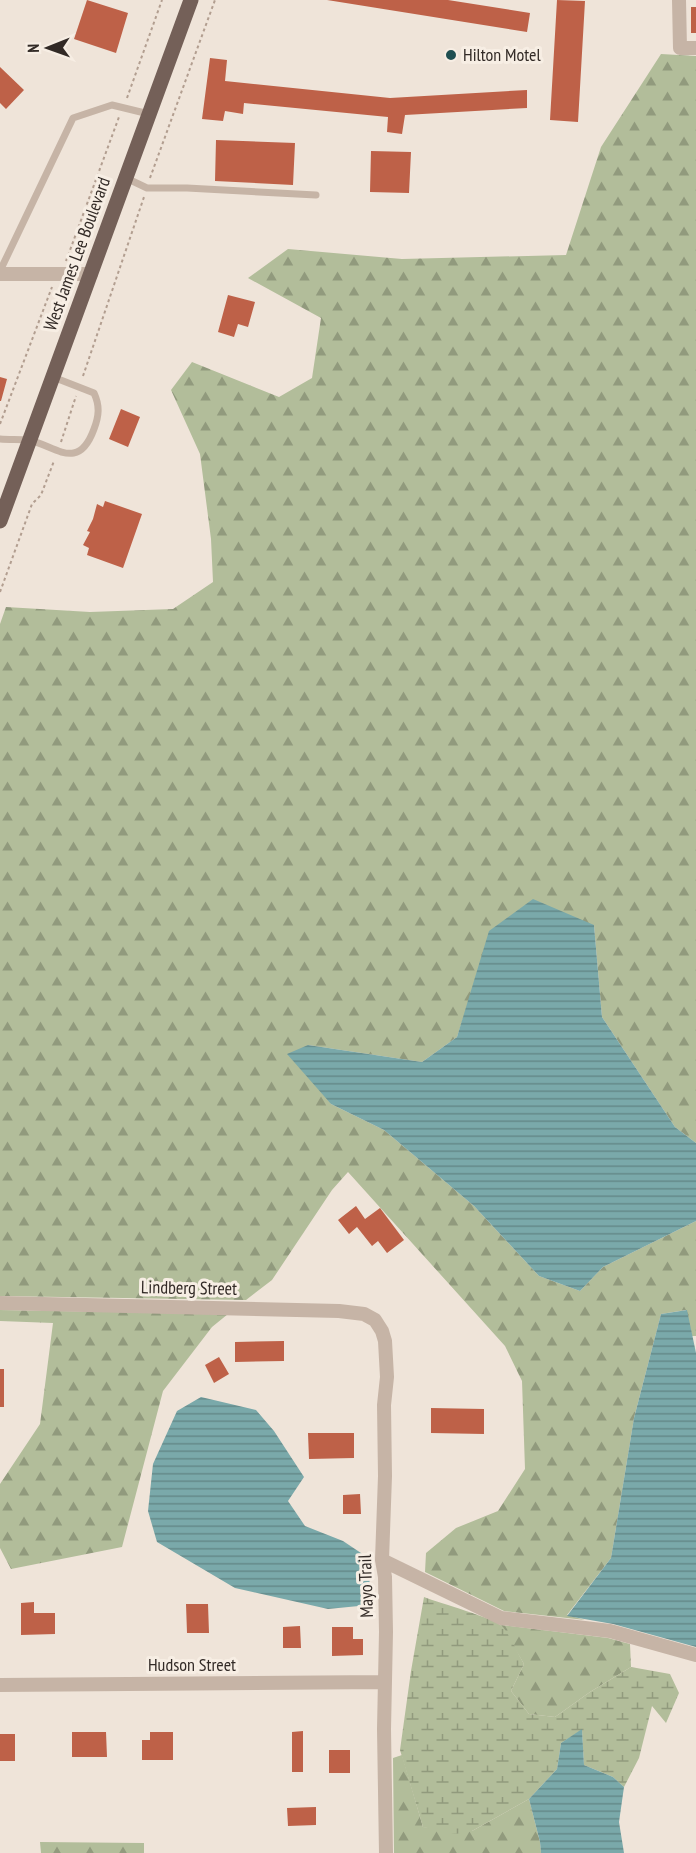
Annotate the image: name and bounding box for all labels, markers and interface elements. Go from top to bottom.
north arrow [18,18,78,78]
place label: Hilton Motel [463,43,542,66]
text: N [23,44,43,53]
marker: Hilton Motel [444,48,458,62]
street label: West James Lee Boulevard [38,174,115,334]
street label: Lindberg Street [141,1275,237,1300]
street label: Mayo Trail [353,1553,378,1618]
street label: Hudson Street [148,1653,236,1676]

